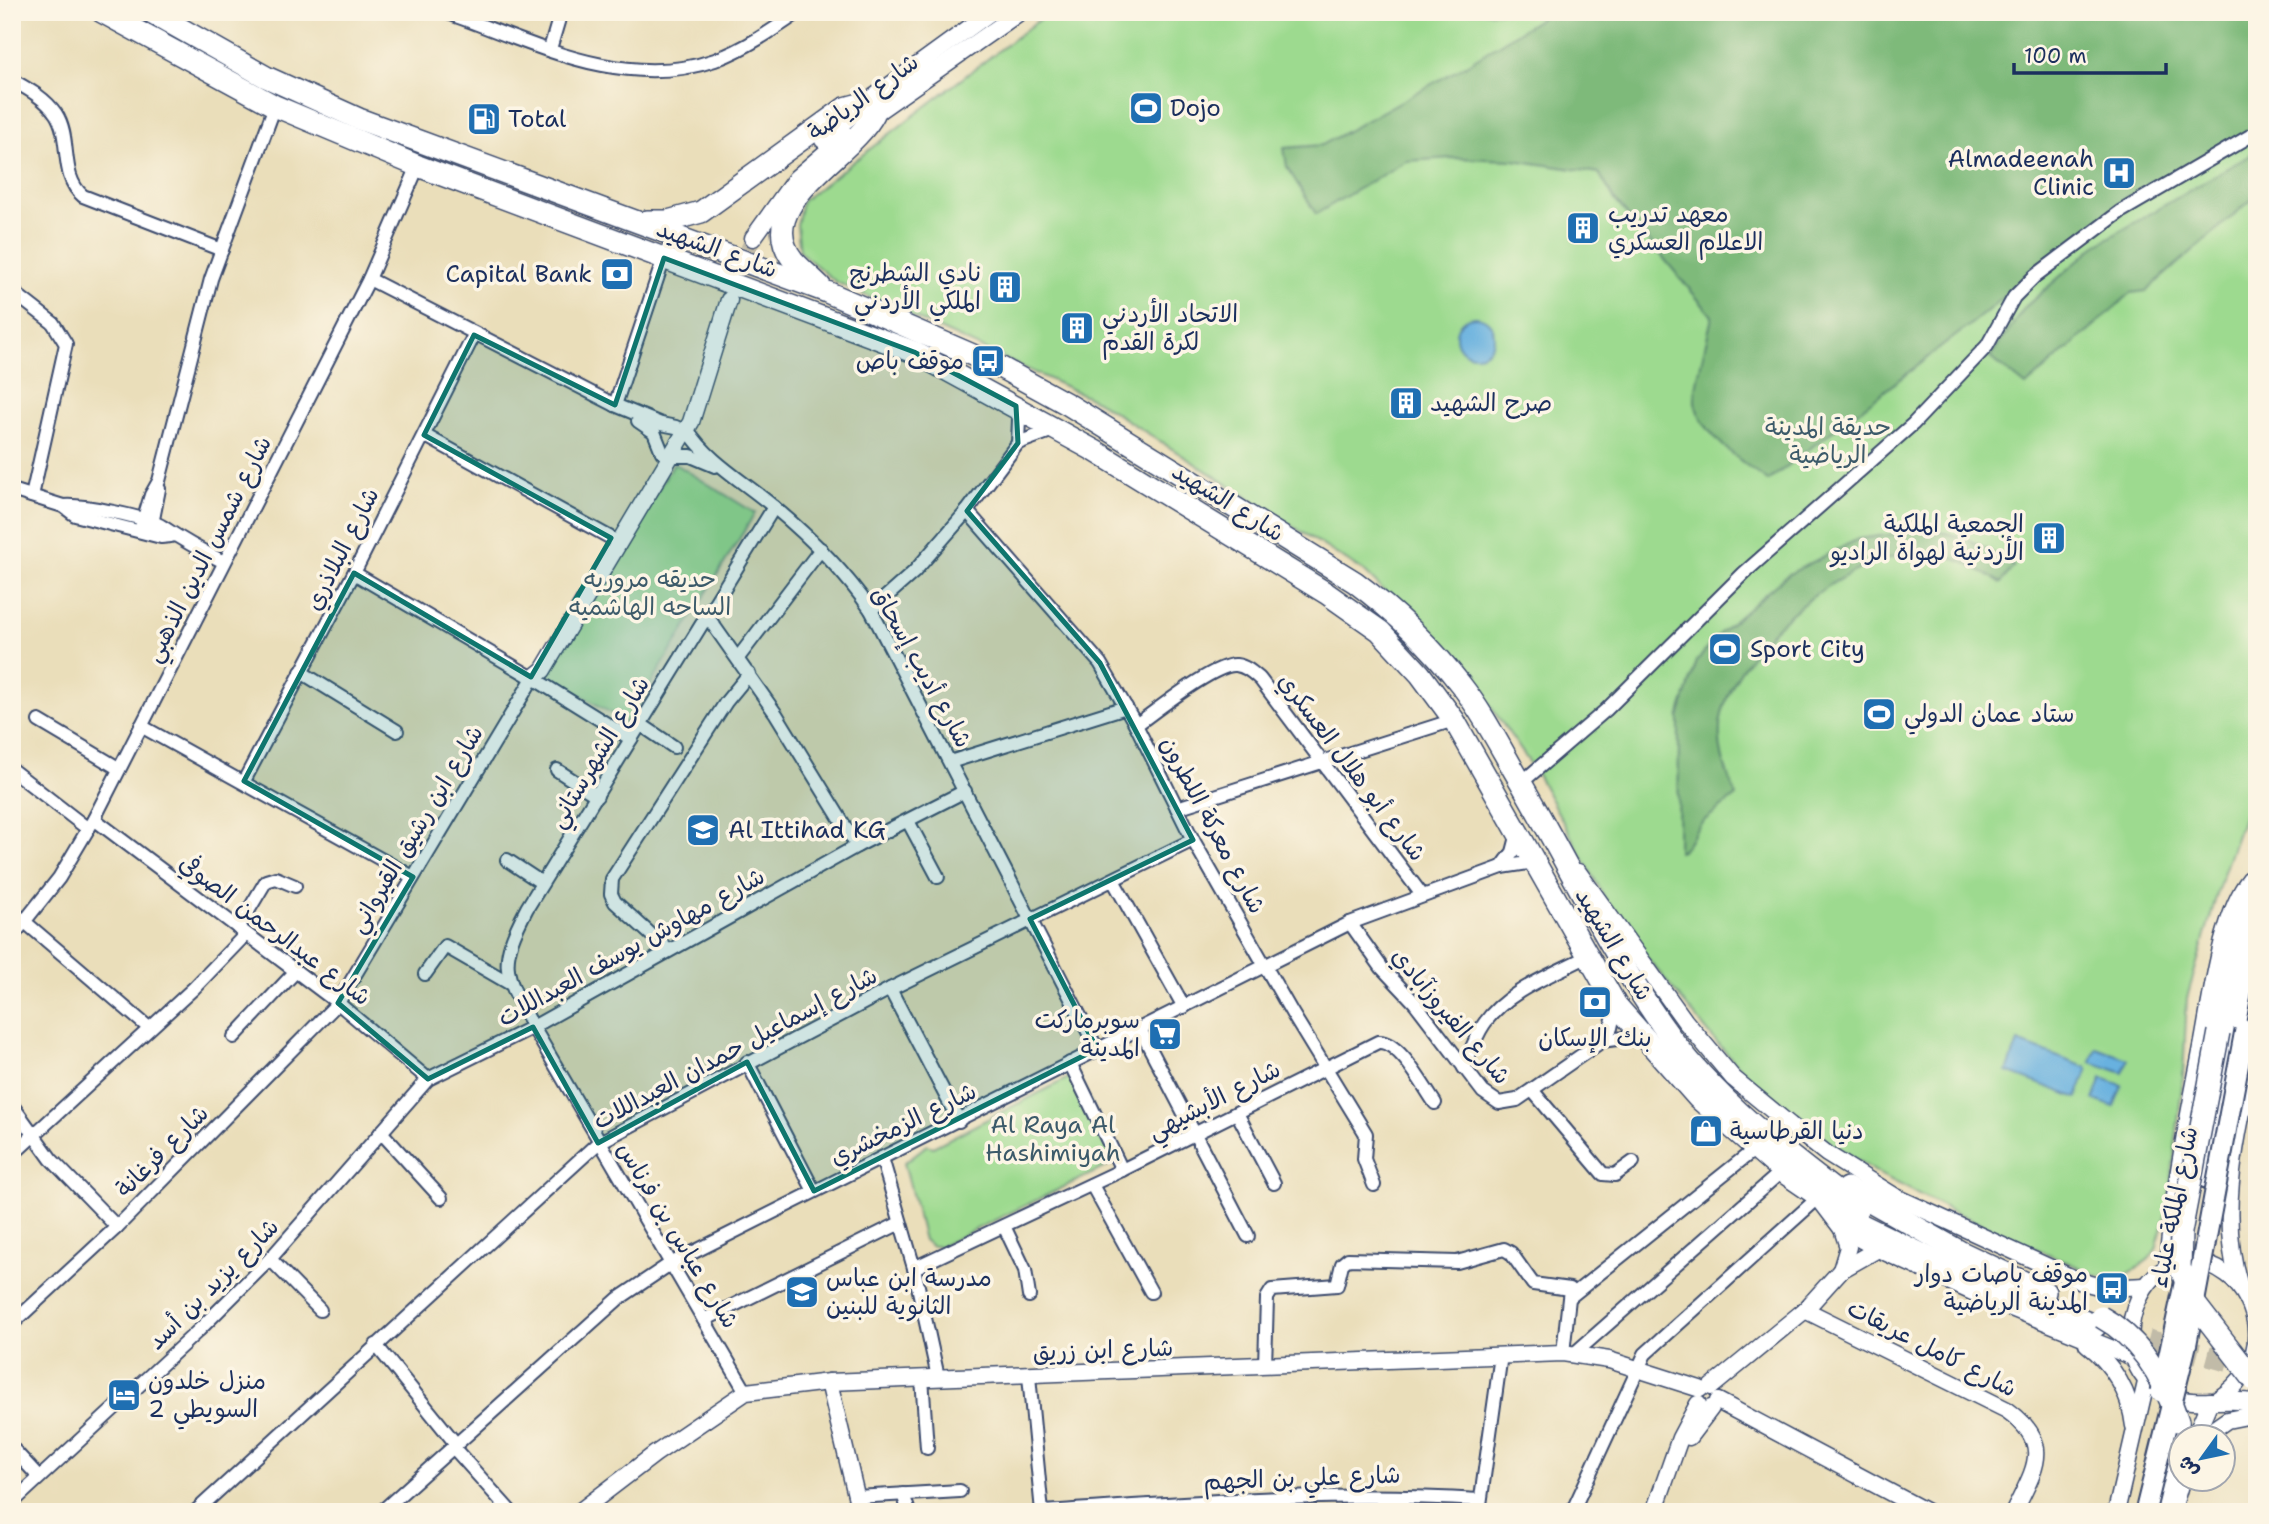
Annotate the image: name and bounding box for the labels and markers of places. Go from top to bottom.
sports icon: Dojo [1127,89,1165,127]
place label: Dojo [1170,92,1221,124]
fuel station icon: Total [465,100,503,138]
place label: Total [508,103,567,135]
place label: Almadeenah Clinic [1948,143,2094,203]
hospital icon: Almadeenah Clinic [2100,154,2138,192]
place label: معهد تدريب الاعلام العسكري [1608,198,1763,260]
building icon: معهد تدريب الاعلام العسكري [1564,209,1602,247]
bank icon: Capital Bank [598,255,636,293]
place label: نادي الشطرنج الملكي الأردني [849,257,981,322]
place label: Capital Bank [445,258,592,290]
building icon: نادي الشطرنج الملكي الأردني [986,268,1024,306]
place label: الاتحاد الأردني لكرة القدم [1102,297,1238,360]
building icon: الاتحاد الأردني لكرة القدم [1058,309,1096,347]
bus stop icon: موقف باص [969,342,1007,380]
place label: موقف باص [856,345,964,377]
building icon: صرح الشهيد [1387,384,1425,422]
place label: صرح الشهيد [1430,387,1552,419]
place label: الجمعية الملكية الأردنية لهواة الراديو [1829,508,2024,568]
building icon: الجمعية الملكية الأردنية لهواة الراديو [2030,519,2068,557]
sports icon: Sport City [1706,630,1744,668]
place label: Sport City [1750,633,1865,665]
sports icon: ستاد عمان الدولي [1860,695,1898,733]
place label: ستاد عمان الدولي [1904,698,2075,735]
school or university icon: Al Ittihad KG [684,811,722,849]
place label: Al Ittihad KG [728,814,886,846]
bank icon: بنك الإسكان [1576,983,1614,1021]
place label: سوبرماركت المدينة [1035,1004,1140,1064]
supermarket icon: سوبرماركت المدينة [1146,1015,1184,1053]
place label: بنك الإسكان [1538,1022,1652,1054]
shop icon: دنيا القرطاسية [1687,1112,1725,1150]
place label: دنيا القرطاسية [1730,1115,1864,1147]
place label: موقف باصات دوار المدينة الرياضية [1913,1258,2088,1318]
place label: مدرسة ابن عباس الثانوية للبنين [826,1262,992,1322]
bus stop icon: موقف باصات دوار المدينة الرياضية [2093,1269,2131,1307]
school or university icon: مدرسة ابن عباس الثانوية للبنين [783,1273,821,1311]
place label: منزل خلدون السويطي 2 [148,1365,266,1430]
hotel icon: منزل خلدون السويطي 2 [105,1376,143,1414]

